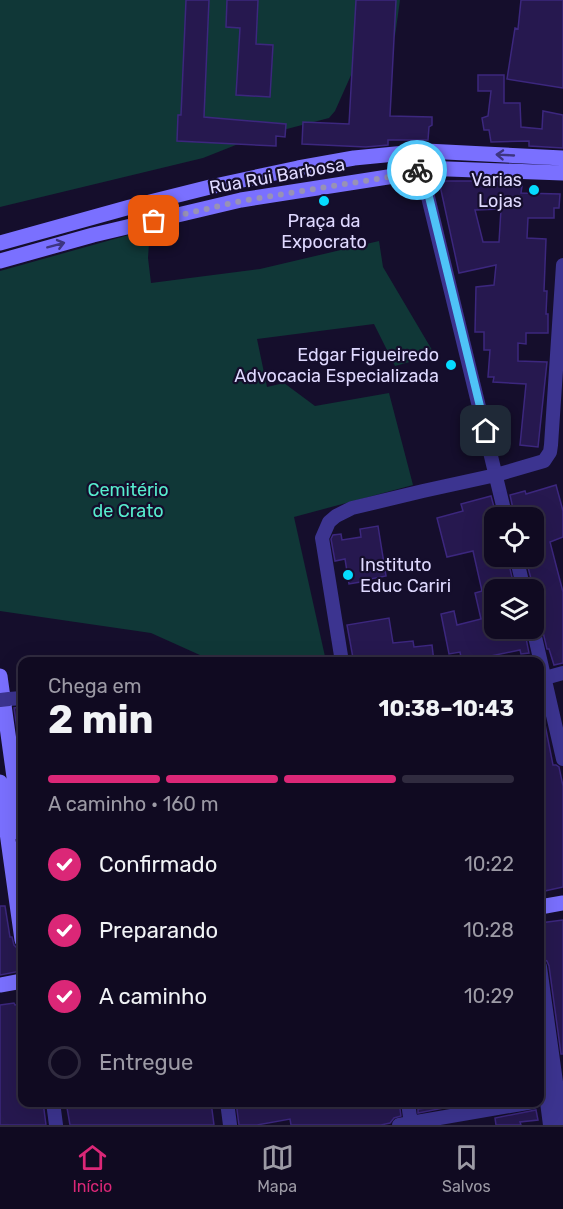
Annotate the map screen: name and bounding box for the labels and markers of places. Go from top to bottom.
place label: Varias Lojas [471,169,522,212]
marker: Varias Lojas [527,183,541,197]
marker: Praça da Expocrato [317,194,331,208]
pin [128,195,179,246]
place label: Praça da Expocrato [281,210,367,253]
place label: Edgar Figueiredo Advocacia Especializada [234,344,439,387]
marker: Edgar Figueiredo Advocacia Especializada [444,358,458,372]
pin [460,405,511,456]
place label: Instituto Educ Cariri [360,554,451,597]
marker: Instituto Educ Cariri [341,568,355,582]

